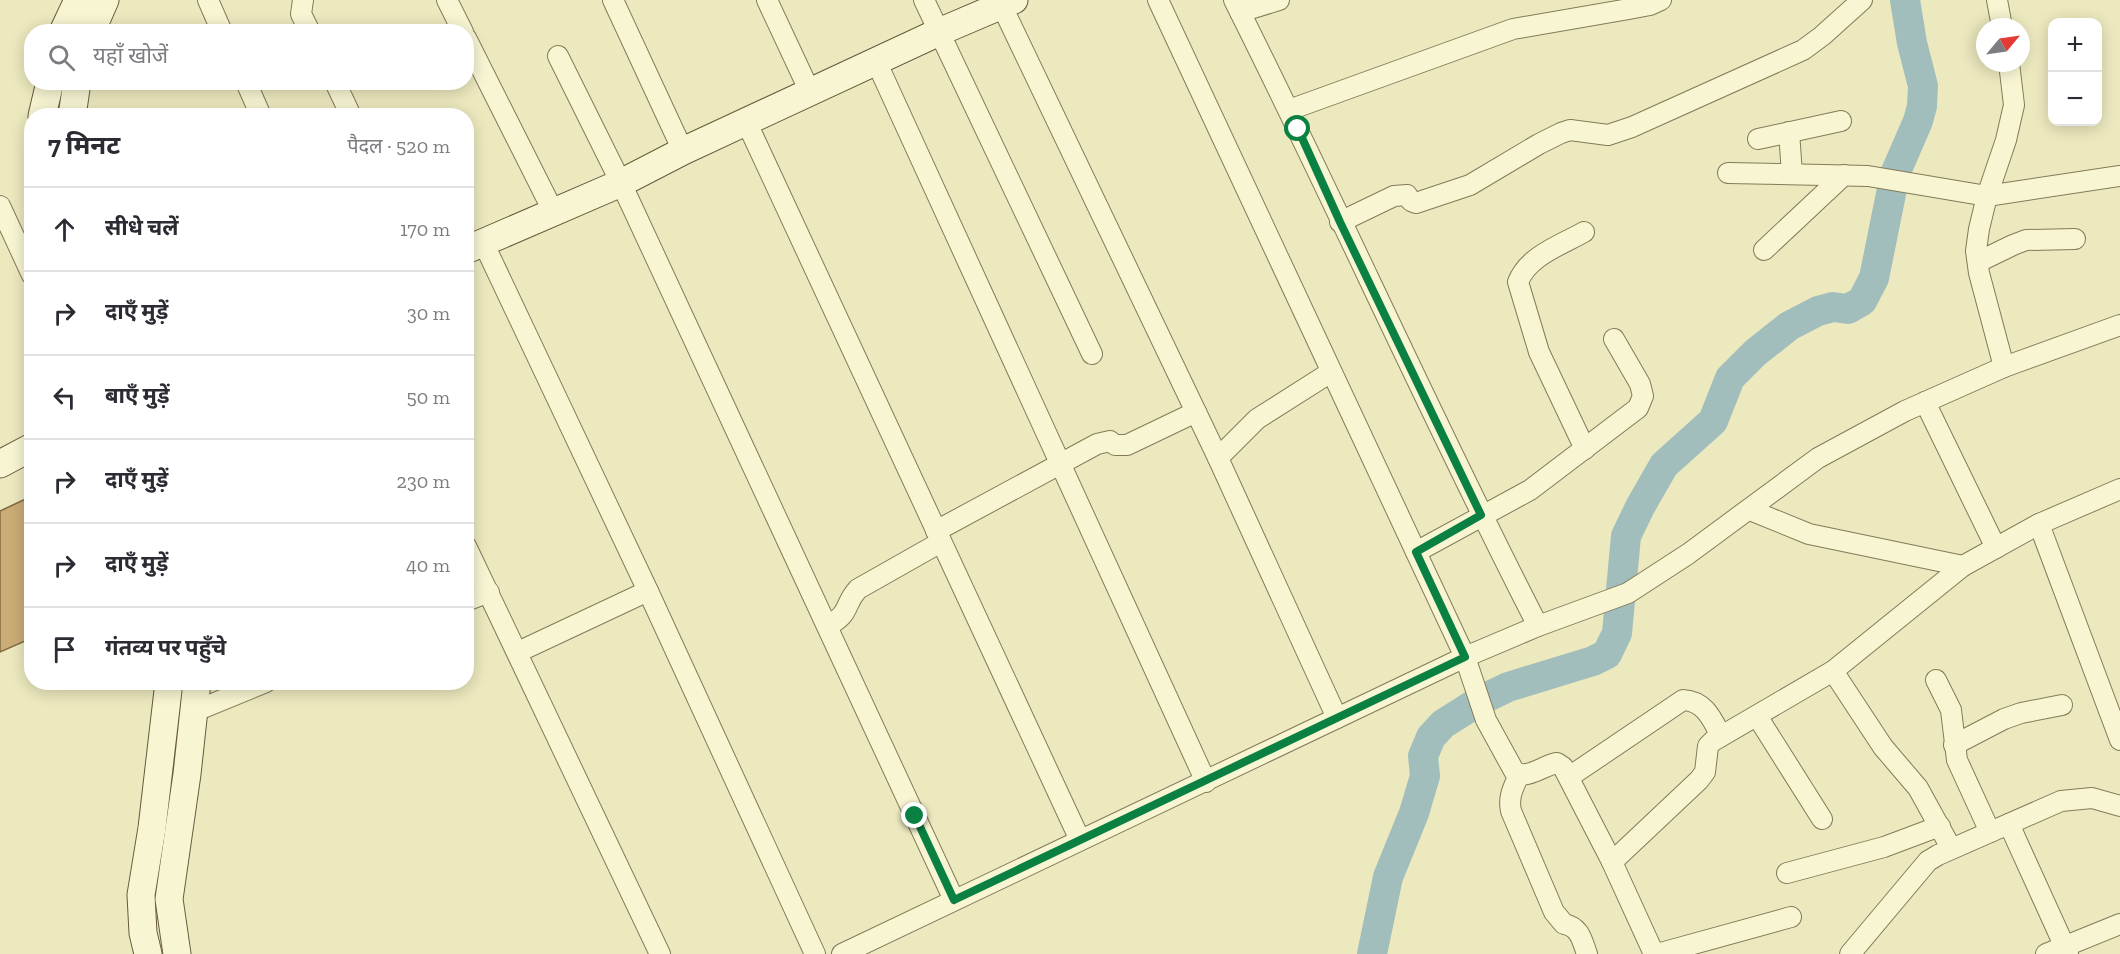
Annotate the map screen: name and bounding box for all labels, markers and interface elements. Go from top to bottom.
north arrow [1976,18,2030,72]
map controls [2048,18,2102,126]
button: + [2048,18,2102,72]
search box [24,24,474,90]
icon: search [45,41,78,74]
text: यहाँ खोजें [93,42,168,69]
button: − [2048,72,2102,126]
route start [1284,115,1310,141]
text: 7 मिनट [48,129,120,161]
text: पैदल · 520 m [347,134,450,158]
icon: ahead [48,213,81,246]
text: सीधे चलें [105,214,178,241]
text: 170 m [400,217,450,241]
icon: right [48,297,81,330]
text: दाएँ मुड़ें [105,298,168,325]
text: 30 m [407,301,450,325]
icon: left [48,381,81,414]
text: बाएँ मुड़ें [105,382,169,409]
text: 50 m [406,385,450,409]
icon: right [48,465,81,498]
text: दाएँ मुड़ें [105,466,168,493]
text: 230 m [397,469,450,493]
icon: right [48,549,81,582]
text: दाएँ मुड़ें [105,550,168,577]
text: 40 m [406,553,450,577]
icon: arrive [48,633,81,666]
text: गंतव्य पर पहुँचे [105,634,226,661]
route end [901,802,927,828]

